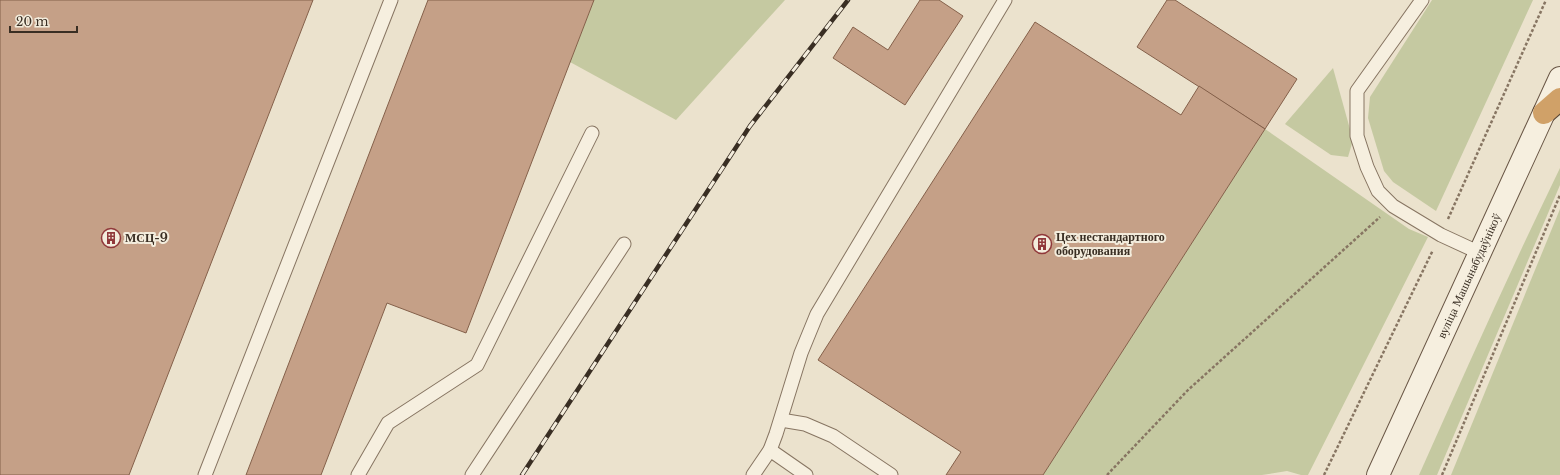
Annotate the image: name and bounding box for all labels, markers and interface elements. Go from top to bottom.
scale bar [10,8,77,34]
text: 20 m [16,14,48,29]
street label: вуліца Машынабудаўнікоў [1434,211,1504,341]
building icon: МСЦ-9 [100,227,122,249]
place label: Цех нестандартного оборудования [1056,229,1165,258]
place label: МСЦ-9 [125,230,168,245]
building icon: Цех нестандартного оборудования [1031,233,1053,255]

